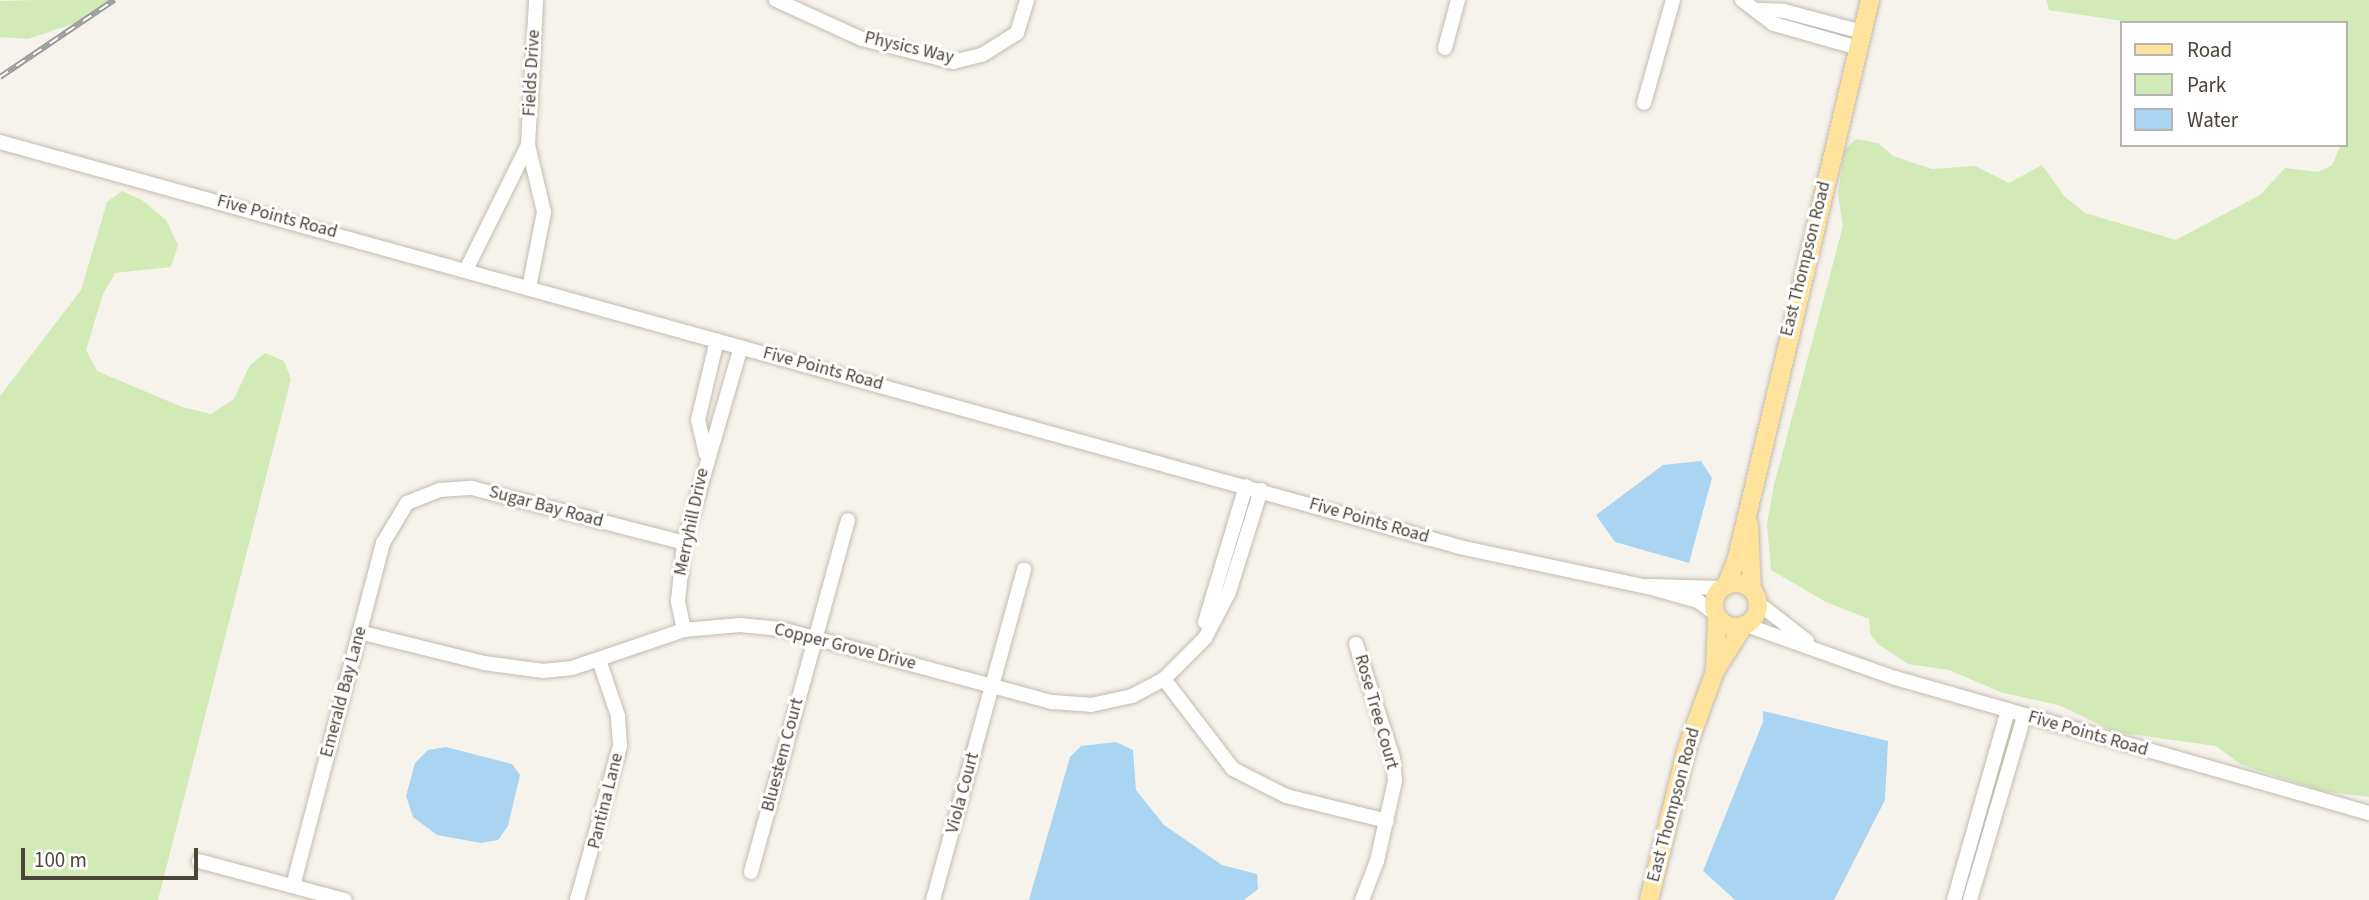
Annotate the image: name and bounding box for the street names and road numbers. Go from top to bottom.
street label: Physics Way [862,27,956,69]
street label: Fields Drive [519,29,545,117]
street label: East Thompson Road [1776,179,1836,339]
street label: Five Points Road [214,191,340,243]
street label: Five Points Road [760,343,886,395]
street label: Merryhill Drive [670,466,714,578]
street label: Sugar Bay Road [487,481,605,533]
street label: Five Points Road [1307,494,1431,548]
street label: Copper Grove Drive [772,619,918,675]
street label: Emerald Bay Lane [316,624,372,760]
street label: Rose Tree Court [1349,652,1403,772]
street label: Bluestem Court [757,696,809,814]
street label: Five Points Road [2026,707,2150,761]
street label: East Thompson Road [1643,725,1705,885]
street label: Viola Court [942,750,984,836]
street label: Pantina Lane [584,751,628,851]

